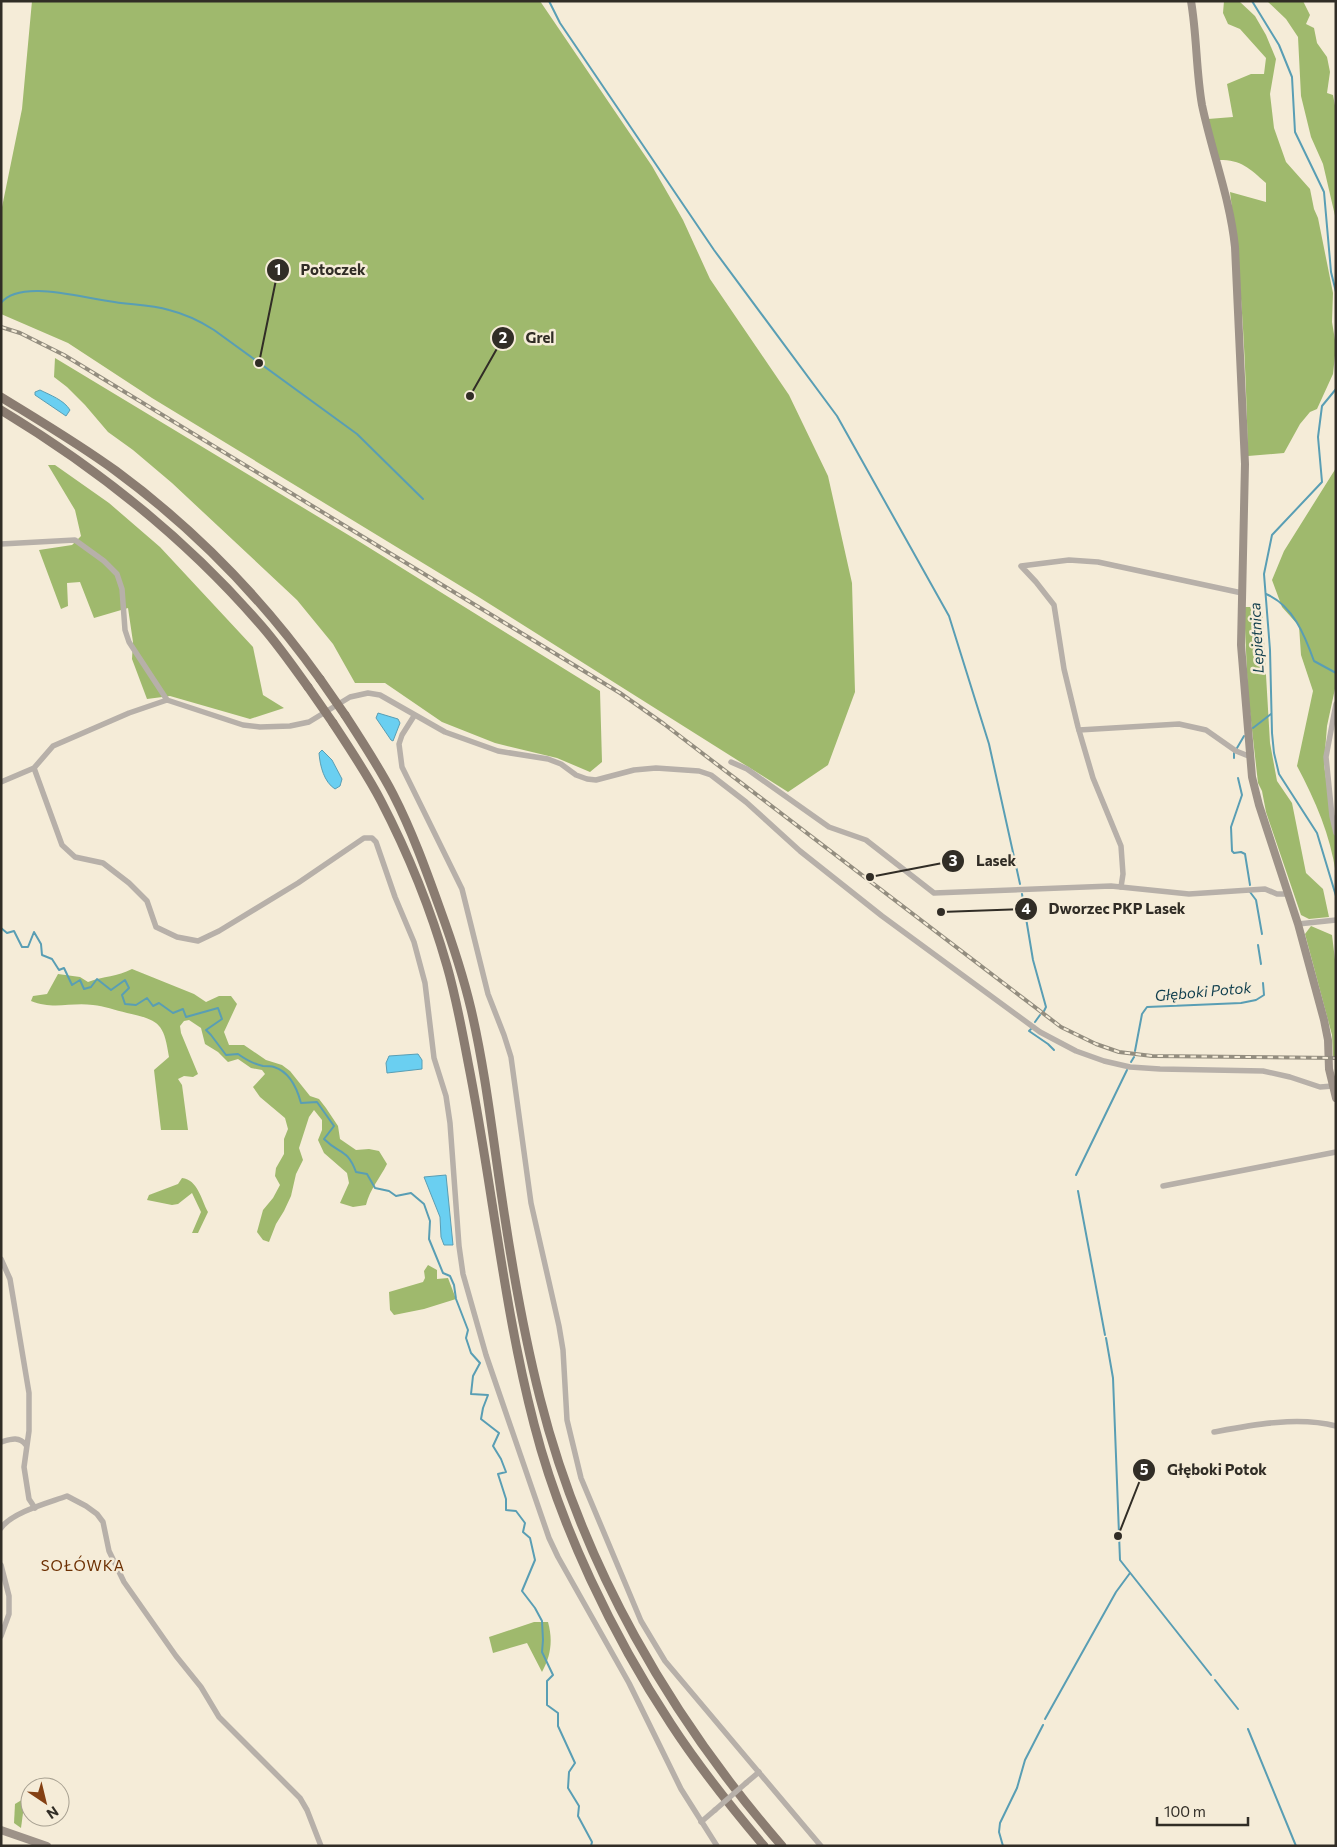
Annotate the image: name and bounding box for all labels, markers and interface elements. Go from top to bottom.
callout: Potoczek [265,255,376,285]
text: 1 [275,260,281,278]
text: Potoczek [300,260,366,278]
callout: Grel [491,323,564,353]
text: 2 [499,328,507,346]
text: Grel [526,328,554,346]
water label: Lepietnica [1245,602,1267,674]
callout: Lasek [941,846,1026,876]
text: 3 [949,851,958,869]
text: Lasek [976,851,1016,869]
callout: Dworzec PKP Lasek [1014,894,1196,924]
text: 4 [1021,899,1031,917]
text: Dworzec PKP Lasek [1049,899,1186,917]
water label: Głęboki Potok [1154,978,1253,1004]
callout: Głęboki Potok [1132,1455,1277,1485]
text: 5 [1140,1460,1149,1478]
text: Głęboki Potok [1167,1460,1267,1478]
district label: SOŁÓWKA [41,1555,125,1574]
north arrow [20,1777,70,1827]
scale bar [1157,1794,1248,1826]
text: 100 m [1164,1802,1206,1820]
text: N [44,1803,62,1823]

